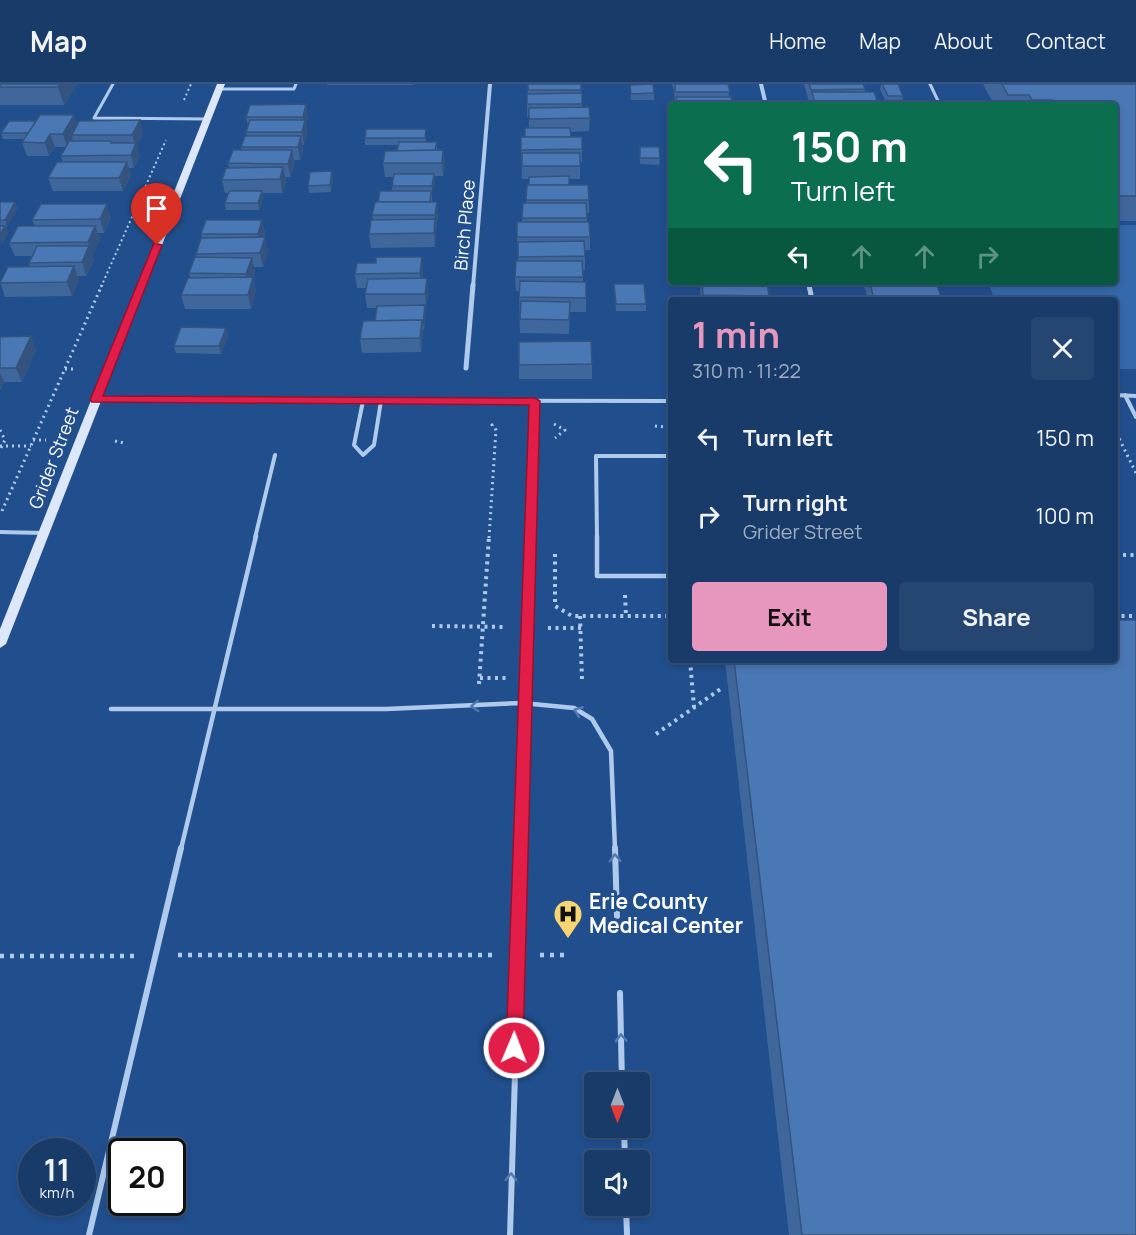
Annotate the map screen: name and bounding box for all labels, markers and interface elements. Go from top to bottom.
text: Map [30,22,87,60]
text: Home [769,27,826,55]
text: Map [859,27,901,55]
text: About [934,27,993,55]
text: Contact [1026,27,1106,55]
text: 150 m [791,117,908,175]
icon: left [692,126,770,204]
text: Turn left [791,172,895,209]
street label: Birch Place [448,178,480,271]
pin [131,183,182,245]
icon: arrive [140,192,173,225]
icon: left [782,240,815,273]
icon: ahead [845,240,878,273]
icon: ahead [908,240,941,273]
icon: right [971,240,1004,273]
text: 1 min [692,310,780,359]
button: close [1031,317,1094,380]
text: 310 m · 11:22 [692,357,801,384]
street label: Grider Street [23,403,84,512]
icon: left [692,422,725,455]
text: Turn left [743,423,833,453]
text: 150 m [1036,423,1094,453]
text: Turn right [743,488,848,518]
icon: right [692,500,725,533]
text: 100 m [1036,501,1094,531]
text: Grider Street [743,518,862,545]
button: Exit [692,582,887,651]
button: Share [899,582,1094,651]
one-way arrow [470,700,479,713]
one-way arrow [574,706,585,718]
one-way arrow [609,853,621,862]
place label: Erie County Medical Center [589,887,743,939]
hospital icon: Erie County Medical Center [552,898,584,940]
position arrow [482,1016,546,1080]
one-way arrow [615,1034,627,1043]
north arrow [584,1072,650,1138]
map controls [584,1072,650,1216]
speed limit sign: 20 [108,1138,186,1216]
text: 11 [44,1149,70,1190]
button: sound [584,1150,650,1216]
one-way arrow [505,1172,518,1181]
text: km/h [40,1182,74,1203]

